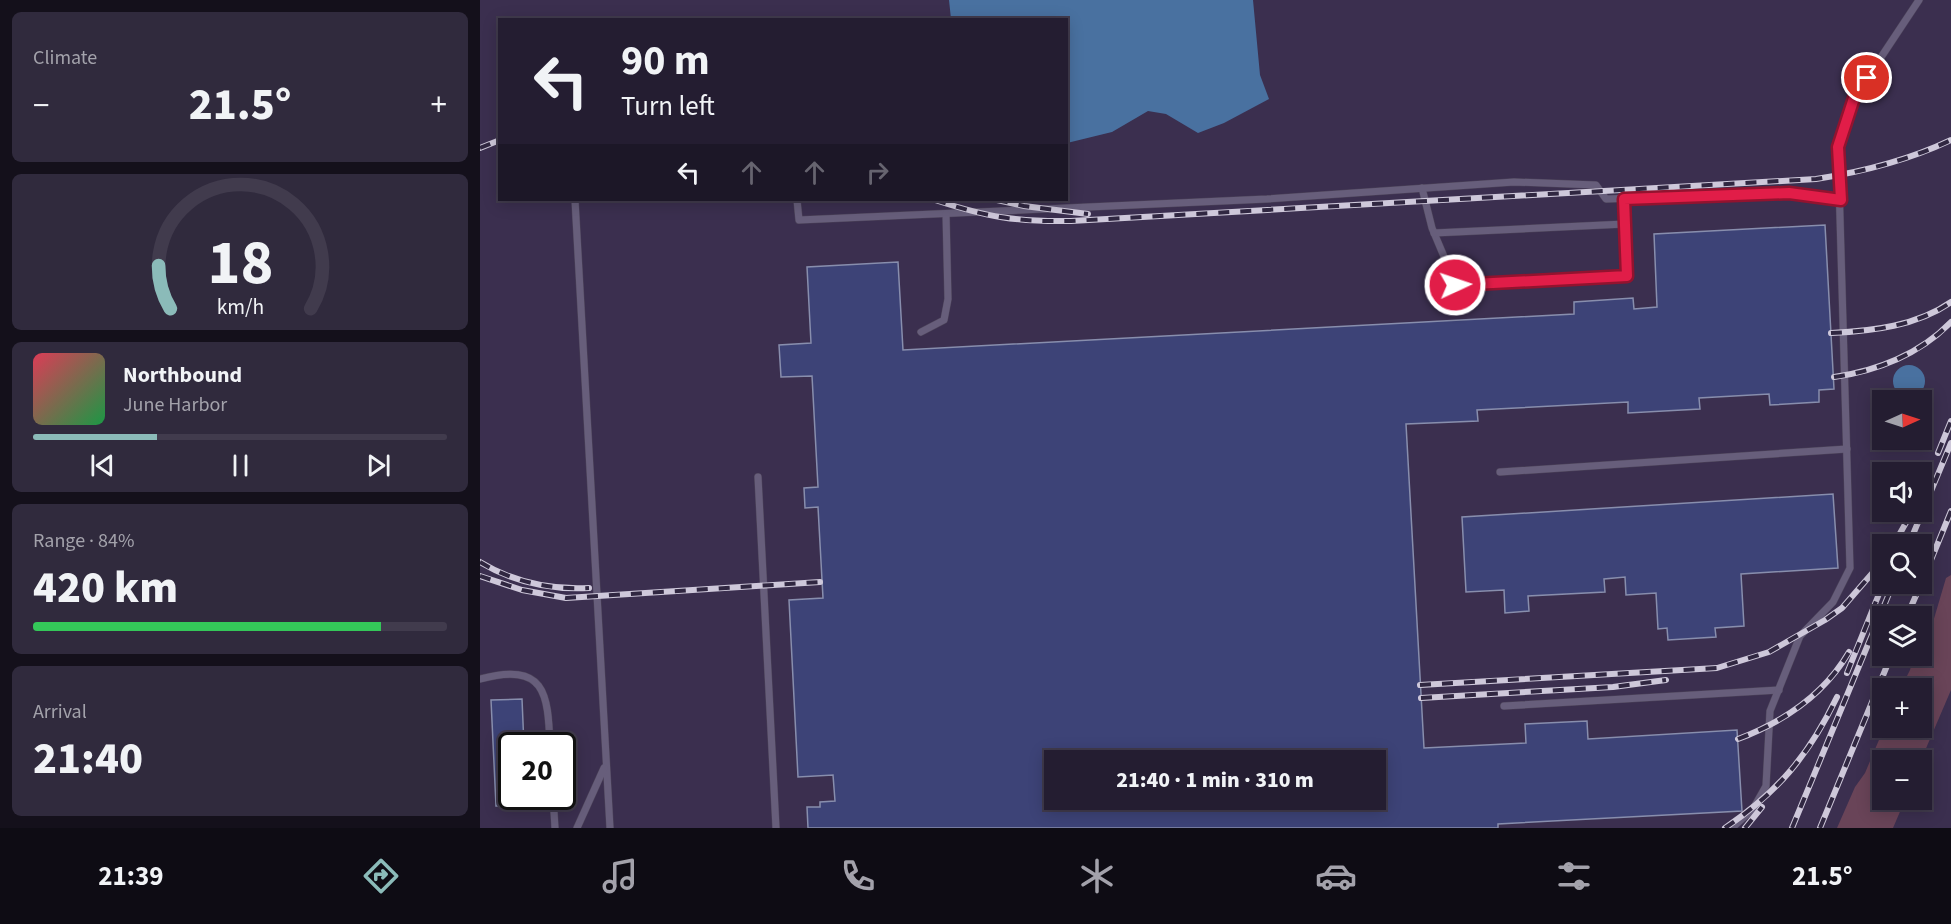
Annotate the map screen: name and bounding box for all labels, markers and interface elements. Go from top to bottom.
text: 90 m [621,31,710,91]
icon: left [522,42,600,120]
text: Climate [33,44,97,72]
pin [1841,52,1892,103]
icon: arrive [1850,61,1883,94]
text: 21.5° [189,73,291,137]
text: − [33,82,49,129]
text: + [431,82,447,129]
text: Turn left [621,87,715,126]
icon: left [672,156,705,189]
icon: ahead [735,156,768,189]
icon: ahead [798,156,831,189]
icon: right [861,156,894,189]
text: 18 [207,219,273,308]
position arrow [1423,253,1487,317]
text: km/h [216,292,264,323]
text: Northbound [123,359,242,391]
north arrow [1872,390,1932,450]
map controls [1872,390,1932,810]
text: June Harbor [123,391,227,419]
icon: previous [86,449,119,482]
icon: pause [224,449,257,482]
icon: next [362,449,395,482]
button: sound [1872,462,1932,522]
text: Range · 84% [33,527,134,555]
button: search [1872,534,1932,594]
text: 420 km [33,556,178,620]
button: layers [1872,606,1932,666]
button: + [1872,678,1932,738]
text: Arrival [33,698,87,726]
text: 21:40 [33,727,143,791]
speed limit sign: 20 [498,732,576,810]
button: − [1872,750,1932,810]
text: 21:40 · 1 min · 310 m [1116,764,1314,796]
icon: directions [360,855,402,897]
icon: music [599,855,641,897]
icon: phone [837,855,879,897]
icon: climate [1076,855,1118,897]
icon: car [1315,855,1357,897]
icon: filters [1553,855,1595,897]
text: 21:39 [98,857,163,896]
text: 21.5° [1792,857,1853,896]

